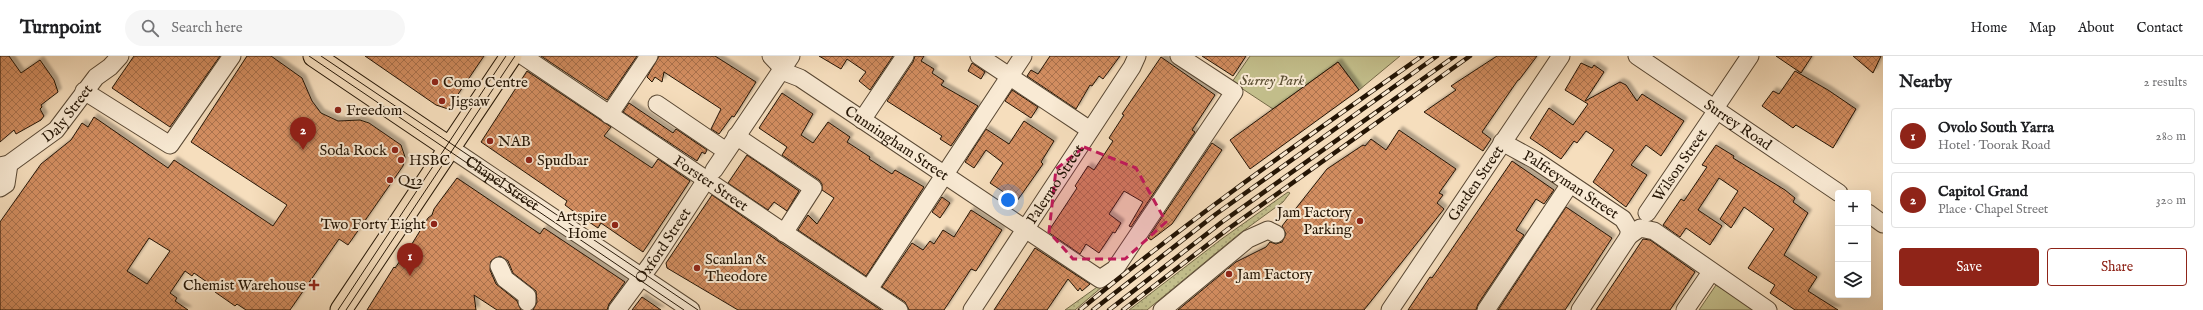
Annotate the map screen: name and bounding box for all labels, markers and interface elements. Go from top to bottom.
search box [125,10,405,46]
text: Turnpoint [20,16,101,40]
icon: search [139,17,161,39]
text: Search here [171,18,243,37]
text: Home [1971,19,2007,37]
text: Map [2029,19,2056,37]
text: About [2078,19,2114,37]
text: Contact [2136,19,2183,37]
park label: Surrey Park [1240,71,1304,90]
text: Nearby [1899,72,1952,93]
place label: Como Centre [443,73,528,92]
text: 2 results [2143,74,2187,91]
marker: Como Centre [430,77,440,87]
street label: Daly Street [38,80,97,147]
place label: Jigsaw [448,92,491,111]
street label: Surrey Road [1700,95,1776,155]
marker: Jigsaw [437,96,447,106]
place label: Freedom [346,101,403,120]
street label: Cunningham Street [841,101,953,185]
marker: Freedom [333,105,343,115]
pin: 2 [290,117,316,150]
text: Ovolo South Yarra [1938,118,2054,137]
street label: Wilson Street [1648,125,1711,205]
text: 1 [1911,128,1915,145]
text: 280 m [2156,128,2186,145]
place label: NAB [498,132,531,151]
marker: NAB [485,136,495,146]
text: Hotel · Toorak Road [1938,137,2050,154]
street label: Palermo Street [1022,140,1088,227]
place label: Soda Rock [320,141,388,160]
street label: Garden Street [1443,142,1508,225]
marker: Soda Rock [390,145,400,155]
street label: Palfreyman Street [1520,146,1622,223]
place label: HSBC [409,151,450,170]
place label: Spudbar [537,151,589,170]
street label: Forster Street [670,151,752,215]
street label: Chapel Street [462,152,543,215]
marker: HSBC [396,155,406,165]
marker: Spudbar [524,155,534,165]
place label: Q12 [398,171,423,190]
marker: Q12 [385,175,395,185]
text: Capitol Grand [1938,182,2028,201]
your location [998,190,1018,210]
map controls [1835,190,1871,298]
button: + [1835,190,1871,226]
text: 2 [1910,192,1916,209]
text: 320 m [2156,192,2186,209]
text: Place · Chapel Street [1938,201,2048,218]
place label: Jam Factory Parking [1275,203,1353,239]
street label: Oxford Street [630,204,695,287]
place label: Artspire Home [555,207,607,243]
place label: Two Forty Eight [321,215,426,234]
marker: Jam Factory Parking [1355,216,1365,226]
marker: Two Forty Eight [429,219,439,229]
marker: Artspire Home [610,220,620,230]
button: − [1835,226,1871,262]
pin: 1 [397,243,423,276]
button: Save [1899,248,2039,286]
button: Share [2047,248,2187,286]
place label: Scanlan & Theodore [705,250,767,286]
button: layers [1835,262,1871,298]
marker: Scanlan & Theodore [692,263,702,273]
place label: Jam Factory [1235,265,1313,284]
marker: Jam Factory [1224,269,1234,279]
place label: Chemist Warehouse [183,276,306,295]
marker: Chemist Warehouse [309,280,319,290]

